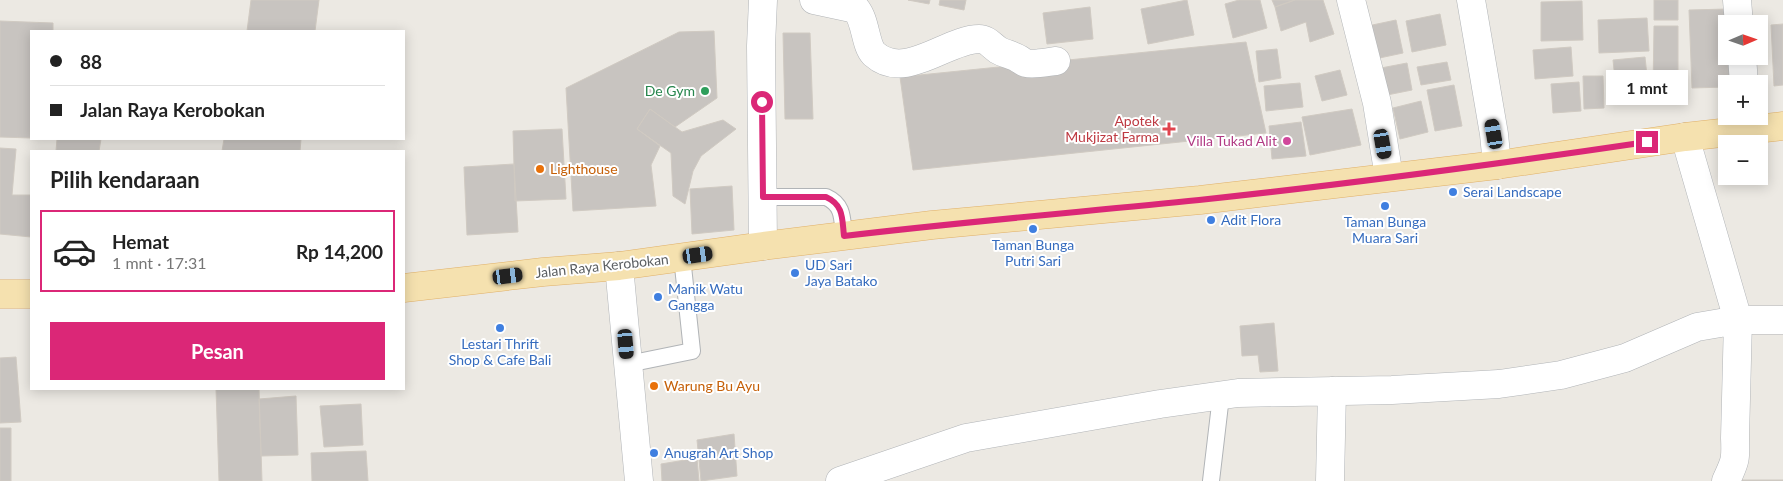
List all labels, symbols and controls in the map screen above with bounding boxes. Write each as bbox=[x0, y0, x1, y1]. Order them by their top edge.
north arrow bbox=[1718, 15, 1768, 65]
map controls bbox=[1718, 15, 1768, 185]
text: 88 bbox=[80, 50, 102, 73]
callout: 1 mnt bbox=[1606, 70, 1688, 104]
button: + bbox=[1718, 75, 1768, 125]
text: 1 mnt bbox=[1626, 78, 1668, 97]
place label: De Gym bbox=[645, 82, 695, 99]
marker: De Gym bbox=[699, 85, 711, 97]
route start bbox=[751, 91, 773, 113]
text: Jalan Raya Kerobokan bbox=[80, 98, 265, 121]
place label: Apotek Mukjizat Farma bbox=[1065, 112, 1160, 145]
car bbox=[1484, 118, 1503, 150]
marker: Apotek Mukjizat Farma bbox=[1163, 123, 1175, 135]
car bbox=[1373, 128, 1392, 160]
route end bbox=[1636, 131, 1658, 153]
place label: Villa Tukad Alit bbox=[1187, 132, 1277, 149]
marker: Villa Tukad Alit bbox=[1281, 135, 1293, 147]
button: − bbox=[1718, 135, 1768, 185]
place label: Lighthouse bbox=[550, 160, 618, 177]
marker: Lighthouse bbox=[534, 163, 546, 175]
text: Pilih kendaraan bbox=[50, 166, 200, 193]
place label: Serai Landscape bbox=[1463, 183, 1562, 200]
marker: Serai Landscape bbox=[1447, 186, 1459, 198]
marker: Taman Bunga Muara Sari bbox=[1379, 200, 1391, 212]
place label: Adit Flora bbox=[1221, 211, 1281, 228]
place label: Taman Bunga Muara Sari bbox=[1344, 213, 1426, 246]
marker: Adit Flora bbox=[1205, 214, 1217, 226]
marker: Taman Bunga Putri Sari bbox=[1027, 223, 1039, 235]
icon: car bbox=[52, 229, 97, 274]
text: Hemat bbox=[112, 230, 169, 253]
place label: Taman Bunga Putri Sari bbox=[992, 236, 1074, 269]
text: Rp 14,200 bbox=[296, 240, 383, 263]
car bbox=[682, 245, 713, 265]
street label: Jalan Raya Kerobokan bbox=[534, 250, 669, 281]
text: 1 mnt · 17:31 bbox=[112, 253, 207, 272]
place label: UD Sari Jaya Batako bbox=[805, 256, 878, 289]
car bbox=[492, 267, 523, 285]
marker: UD Sari Jaya Batako bbox=[789, 267, 801, 279]
place label: Manik Watu Gangga bbox=[668, 280, 743, 313]
marker: Manik Watu Gangga bbox=[652, 291, 664, 303]
button: Pesan bbox=[50, 322, 385, 380]
marker: Lestari Thrift Shop & Cafe Bali bbox=[494, 322, 506, 334]
car bbox=[617, 328, 634, 360]
place label: Lestari Thrift Shop & Cafe Bali bbox=[449, 335, 551, 368]
place label: Warung Bu Ayu bbox=[664, 377, 760, 394]
marker: Warung Bu Ayu bbox=[648, 380, 660, 392]
place label: Anugrah Art Shop bbox=[664, 444, 774, 461]
marker: Anugrah Art Shop bbox=[648, 447, 660, 459]

